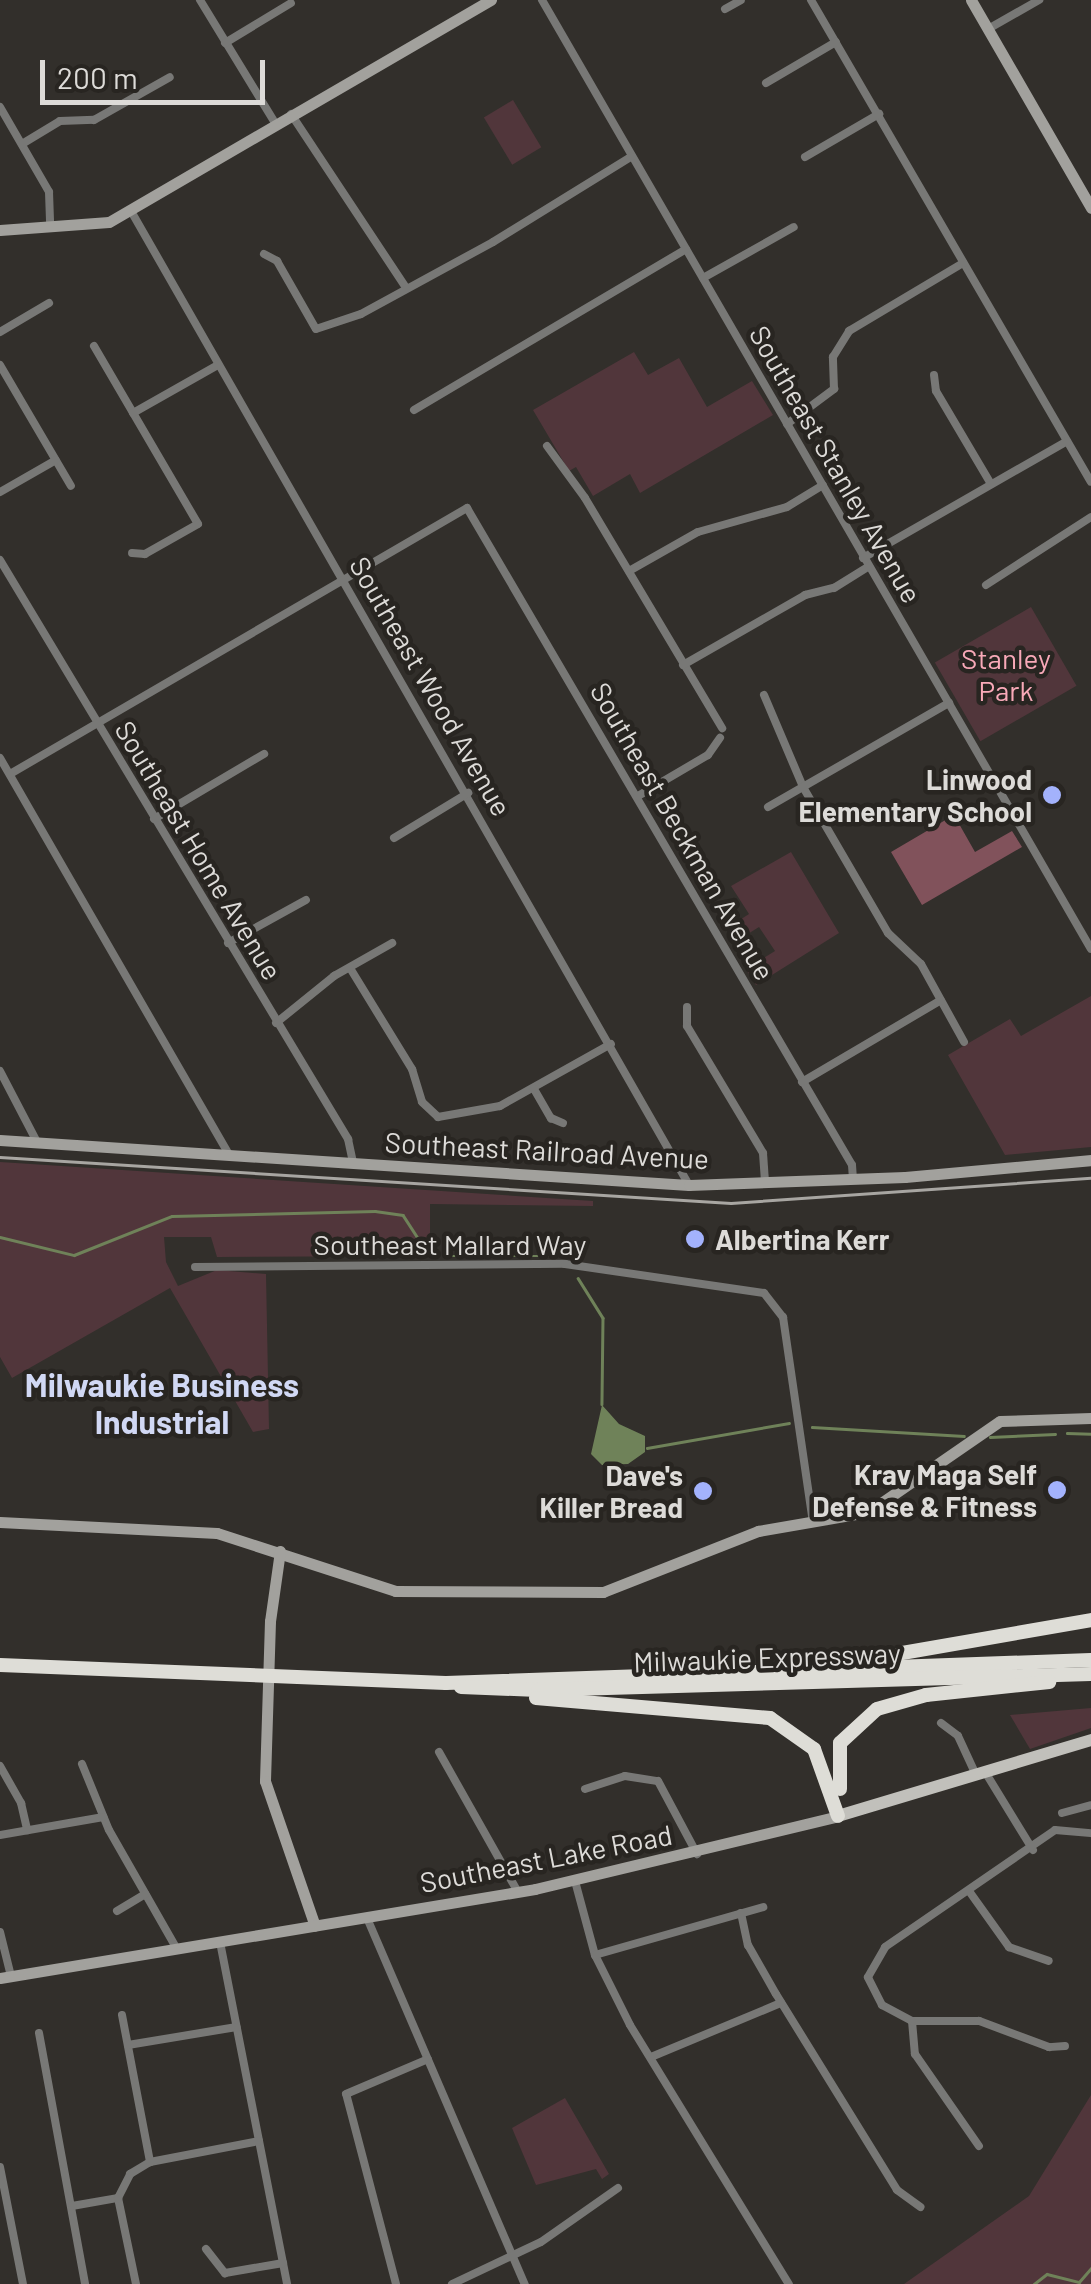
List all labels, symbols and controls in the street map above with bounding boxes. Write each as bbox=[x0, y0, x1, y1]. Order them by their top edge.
scale bar bbox=[45, 40, 270, 102]
text: 200 m bbox=[57, 59, 138, 95]
street label: Southeast Stanley Avenue bbox=[743, 319, 929, 609]
street label: Southeast Wood Avenue bbox=[343, 550, 519, 822]
park label: Stanley Park bbox=[961, 641, 1051, 707]
street label: Southeast Beckman Avenue bbox=[584, 676, 782, 986]
street label: Southeast Home Avenue bbox=[108, 714, 290, 986]
place label: Linwood Elementary School bbox=[799, 762, 1032, 828]
marker: Linwood Elementary School bbox=[1041, 784, 1063, 806]
street label: Southeast Railroad Avenue bbox=[384, 1125, 710, 1175]
place label: Albertina Kerr bbox=[715, 1222, 889, 1256]
street label: Southeast Mallard Way bbox=[314, 1227, 586, 1261]
marker: Albertina Kerr bbox=[684, 1228, 706, 1250]
district label: Milwaukie Business Industrial bbox=[25, 1366, 299, 1441]
place label: Krav Maga Self Defense & Fitness bbox=[812, 1457, 1037, 1523]
place label: Dave's Killer Bread bbox=[540, 1458, 683, 1524]
marker: Krav Maga Self Defense & Fitness bbox=[1046, 1479, 1068, 1501]
marker: Dave's Killer Bread bbox=[692, 1480, 714, 1502]
street label: Milwaukie Expressway bbox=[633, 1636, 901, 1678]
street label: Southeast Lake Road bbox=[417, 1817, 675, 1899]

